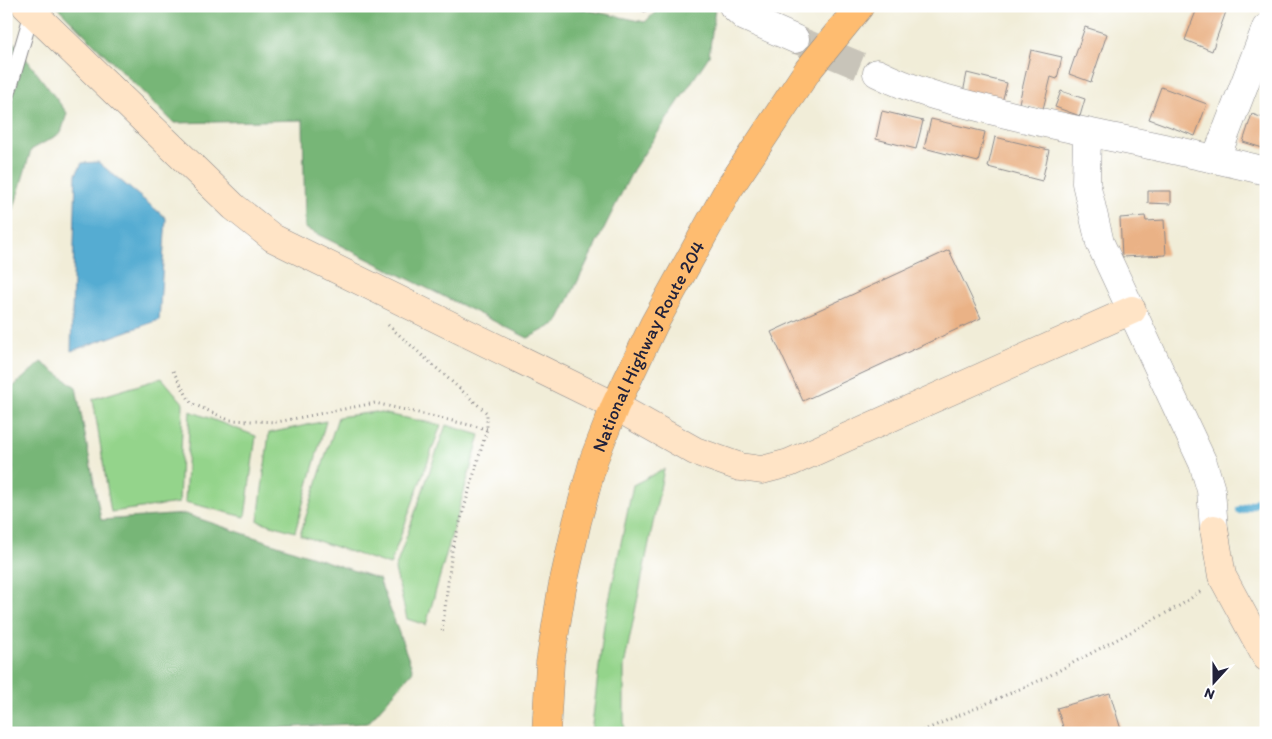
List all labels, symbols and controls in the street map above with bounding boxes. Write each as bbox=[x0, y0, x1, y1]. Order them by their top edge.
street label: National Highway Route 204 bbox=[586, 237, 709, 455]
north arrow bbox=[1190, 656, 1240, 706]
text: N bbox=[1202, 684, 1217, 703]

